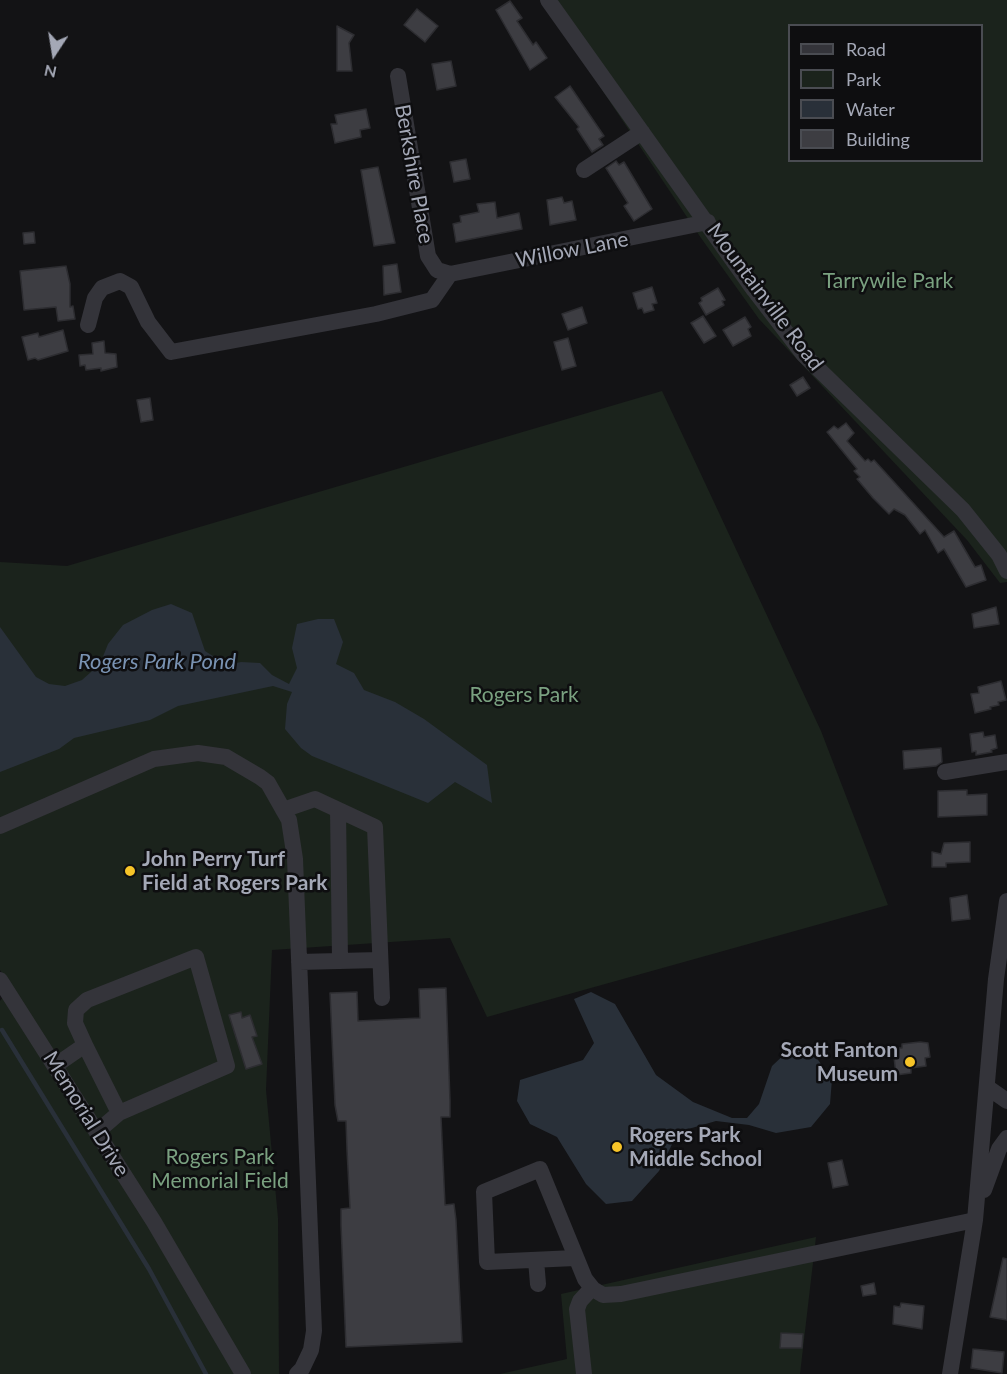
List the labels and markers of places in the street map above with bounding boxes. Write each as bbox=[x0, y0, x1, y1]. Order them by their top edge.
place label: John Perry Turf Field at Rogers Park bbox=[142, 846, 327, 896]
marker: John Perry Turf Field at Rogers Park bbox=[123, 864, 137, 878]
place label: Scott Fanton Museum bbox=[780, 1037, 898, 1087]
marker: Scott Fanton Museum bbox=[903, 1055, 917, 1069]
place label: Rogers Park Middle School bbox=[629, 1122, 762, 1172]
marker: Rogers Park Middle School bbox=[610, 1140, 624, 1154]

